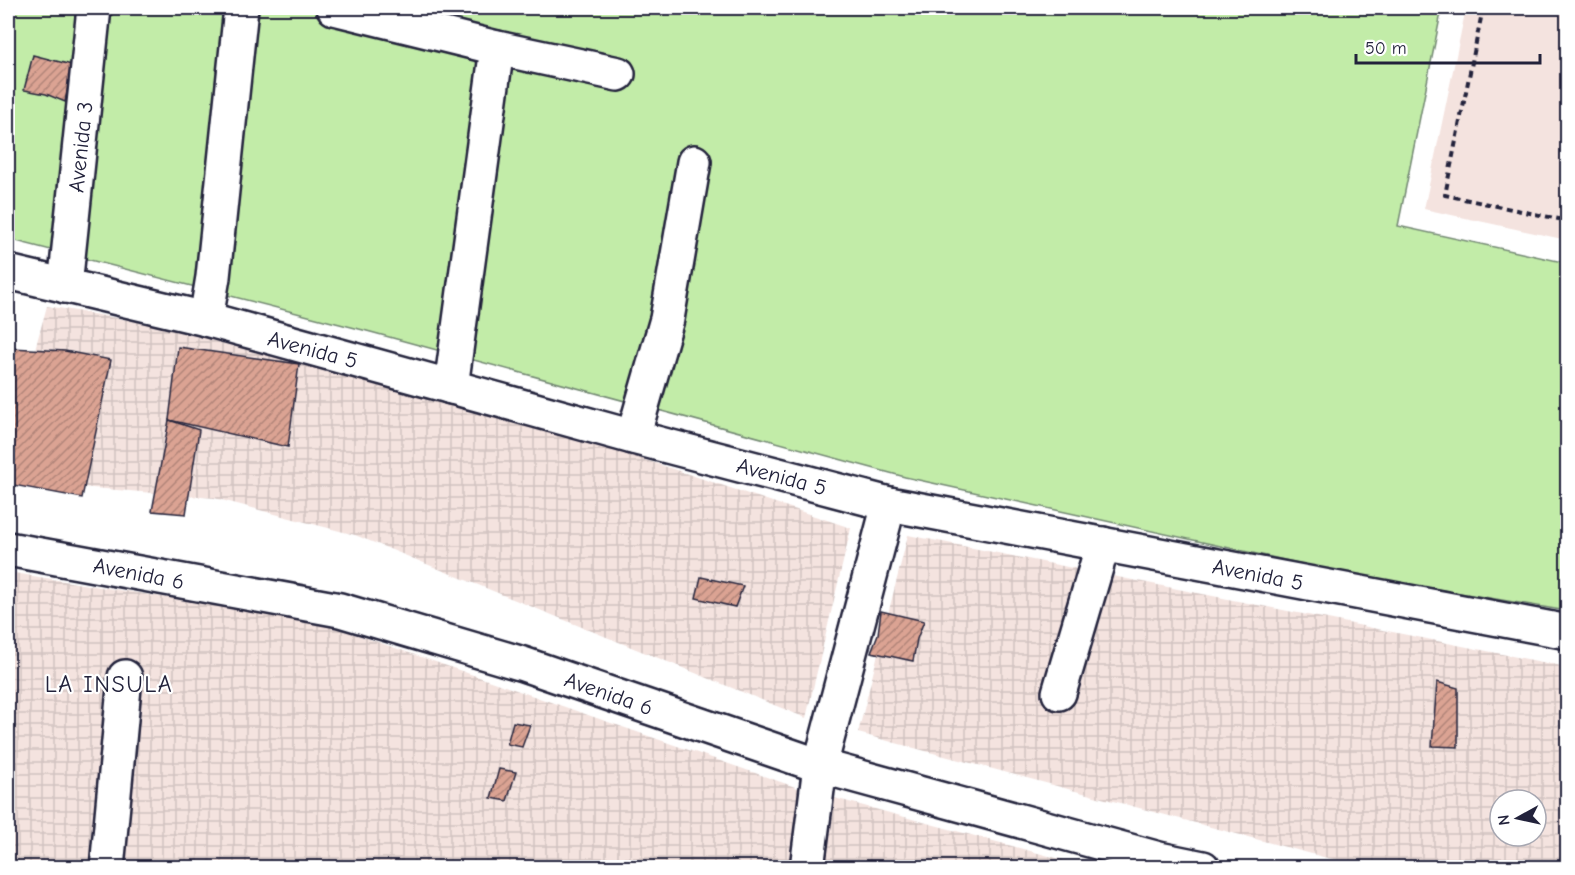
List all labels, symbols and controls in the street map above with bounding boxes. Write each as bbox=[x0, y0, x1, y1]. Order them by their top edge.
scale bar bbox=[1356, 27, 1540, 65]
text: 50 m bbox=[1365, 38, 1407, 59]
street label: Avenida 3 bbox=[63, 100, 99, 194]
street label: Avenida 5 bbox=[265, 326, 361, 374]
street label: Avenida 5 bbox=[734, 453, 830, 501]
street label: Avenida 6 bbox=[91, 552, 186, 596]
street label: Avenida 5 bbox=[1210, 553, 1305, 597]
street label: Avenida 6 bbox=[561, 667, 656, 721]
district label: LA INSULA bbox=[45, 670, 173, 698]
north arrow bbox=[1488, 788, 1548, 848]
text: N bbox=[1494, 814, 1514, 826]

